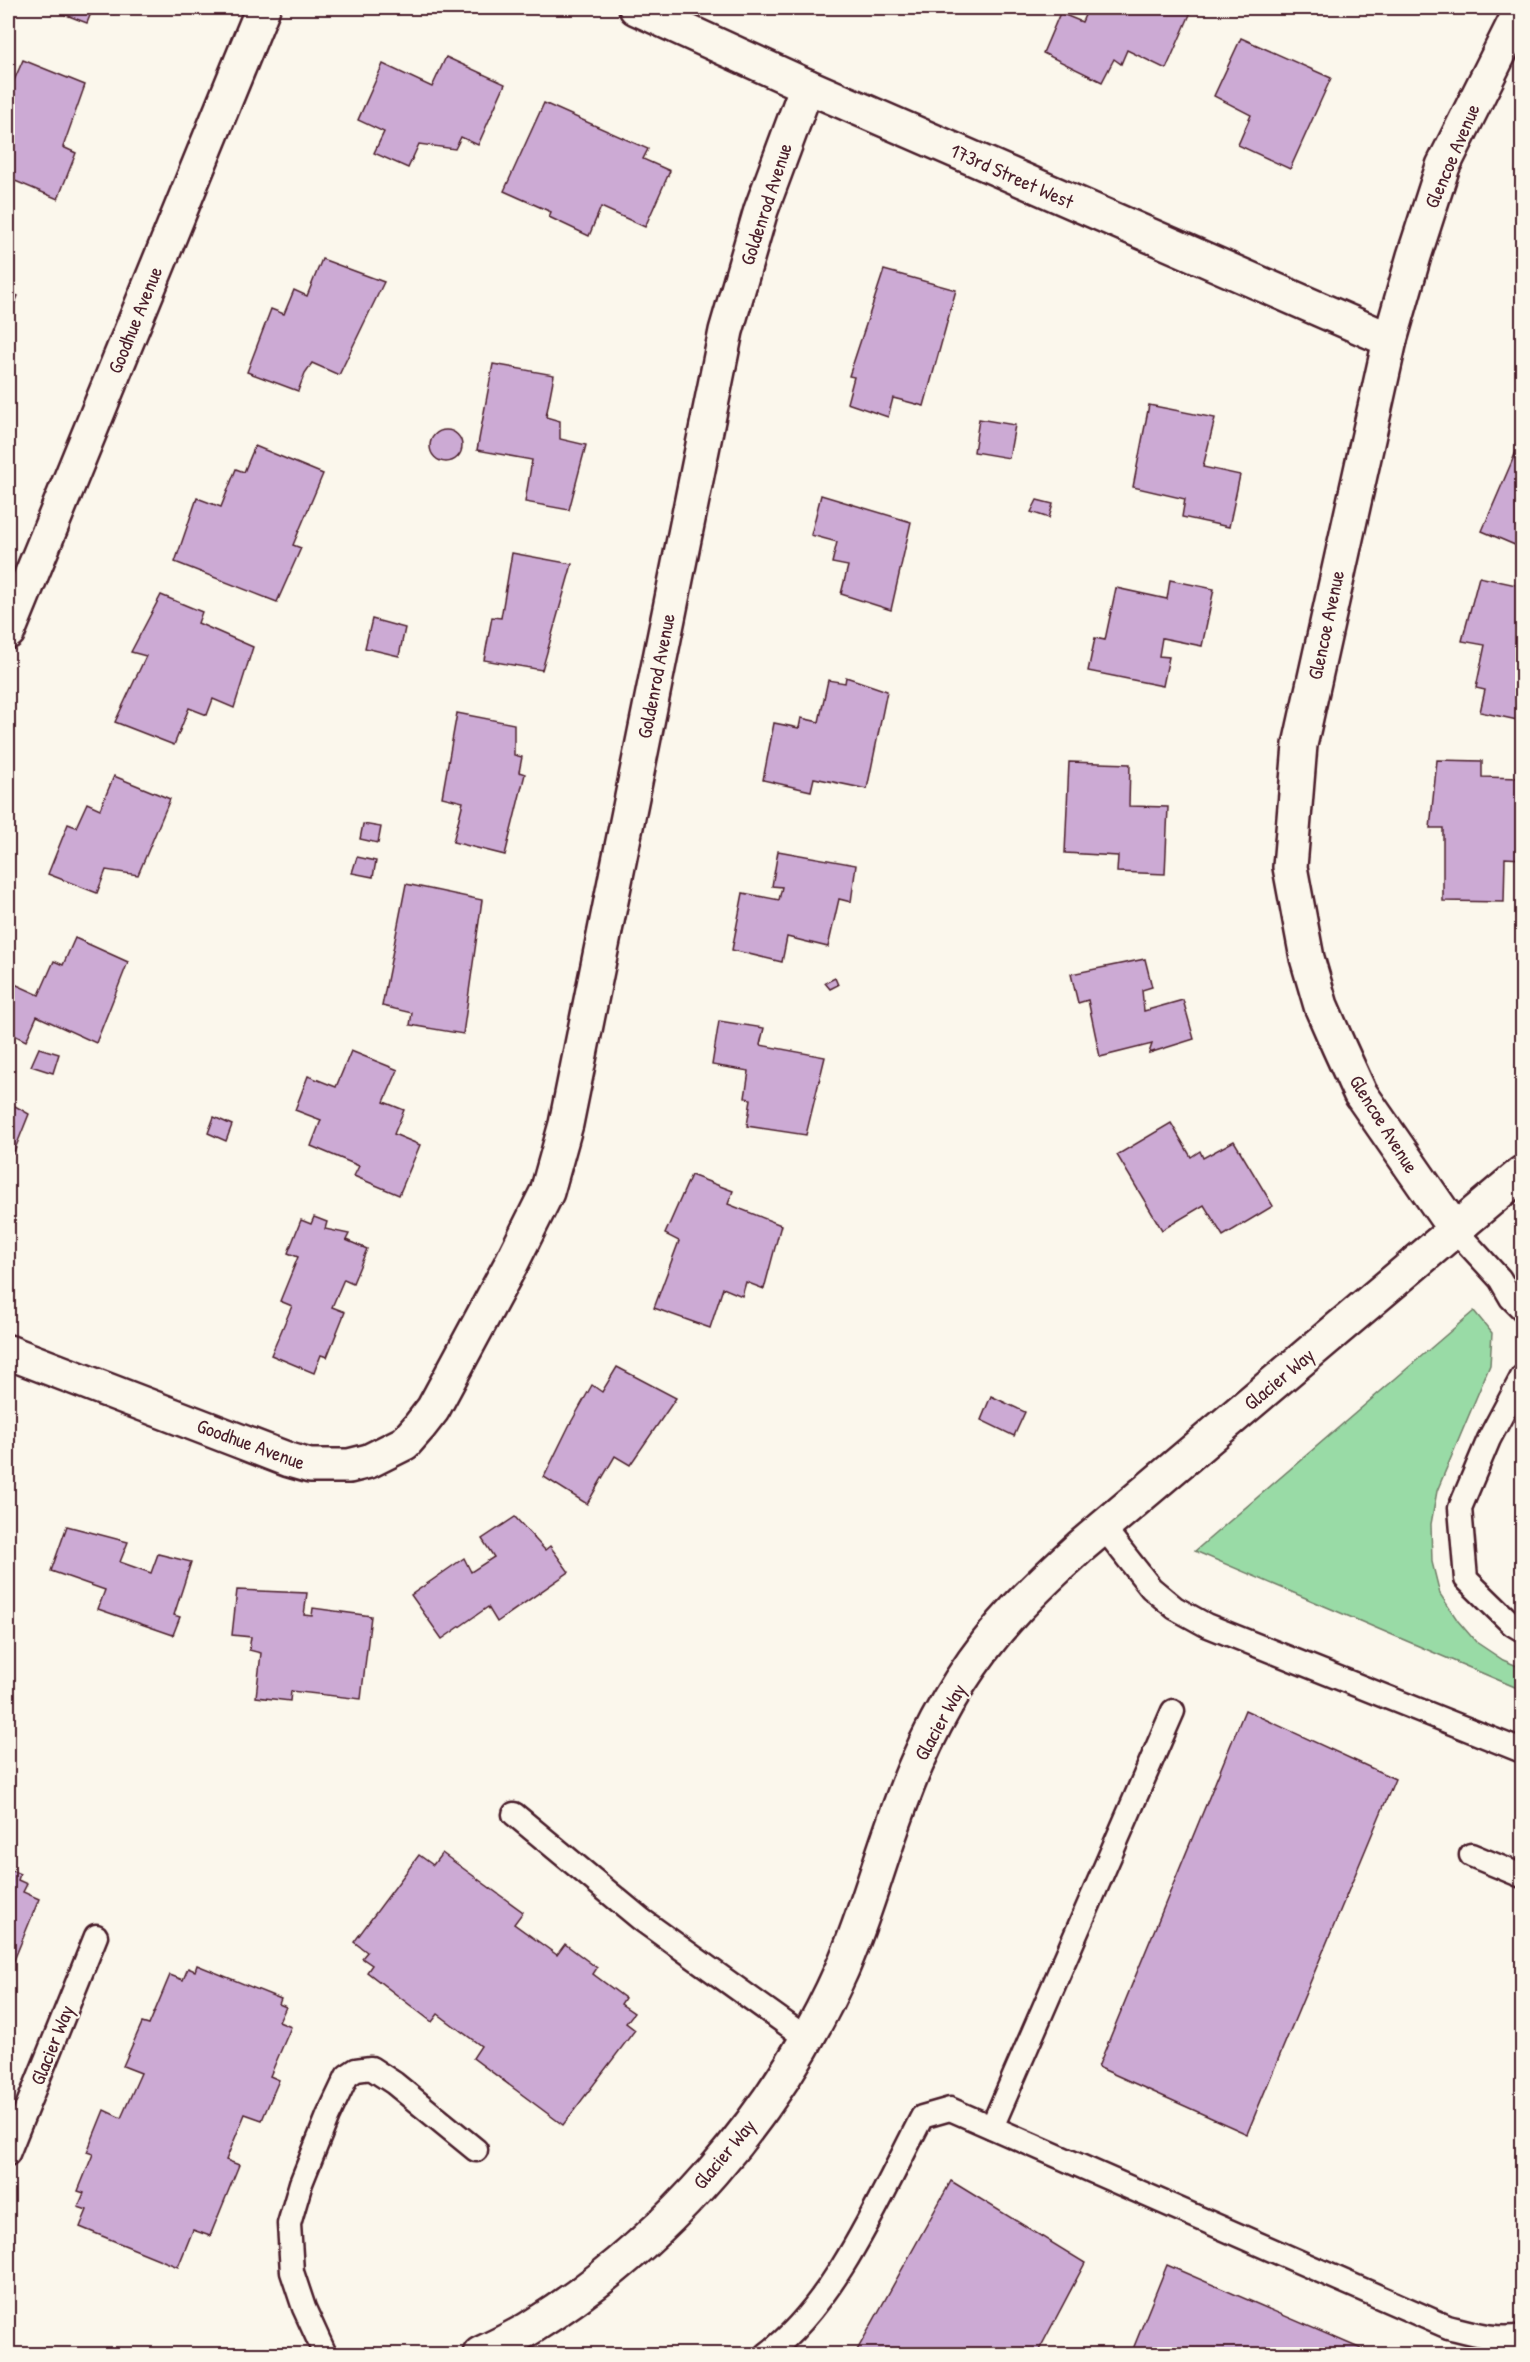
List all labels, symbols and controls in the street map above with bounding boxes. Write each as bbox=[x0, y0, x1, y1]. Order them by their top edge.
street label: Glencoe Avenue bbox=[1417, 99, 1486, 212]
street label: 173rd Street West bbox=[946, 136, 1079, 215]
street label: Goldenrod Avenue bbox=[733, 139, 798, 268]
street label: Goodhue Avenue bbox=[101, 262, 168, 377]
street label: Glencoe Avenue bbox=[1301, 568, 1350, 682]
street label: Goldenrod Avenue bbox=[630, 611, 681, 741]
street label: Glencoe Avenue bbox=[1344, 1070, 1425, 1178]
street label: Glacier Way bbox=[1238, 1341, 1319, 1416]
street label: Goodhue Avenue bbox=[193, 1411, 309, 1476]
street label: Glacier Way bbox=[907, 1679, 972, 1765]
street label: Glacier Way bbox=[23, 2001, 80, 2089]
street label: Glacier Way bbox=[686, 2113, 761, 2194]

